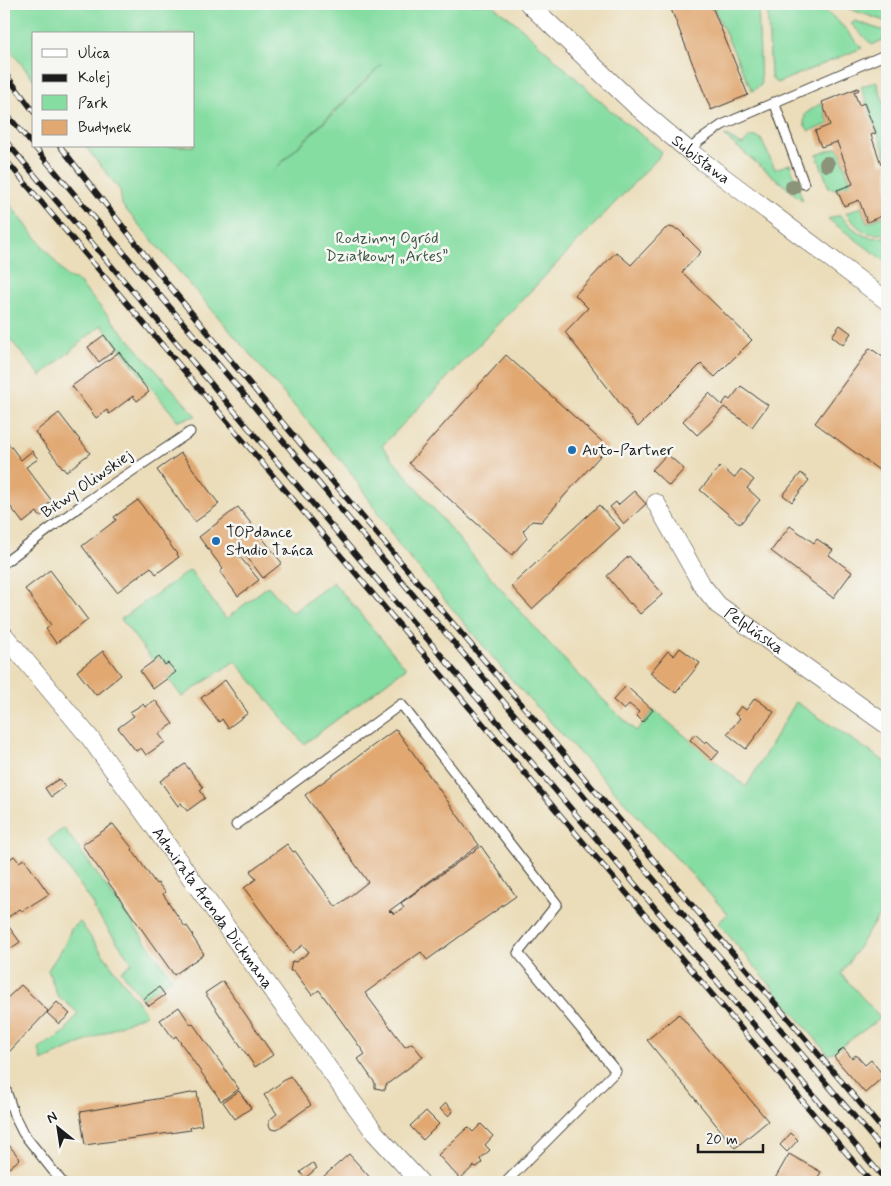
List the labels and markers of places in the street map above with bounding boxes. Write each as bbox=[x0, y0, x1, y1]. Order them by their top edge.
place label: Auto-Partner bbox=[582, 440, 674, 461]
marker: Auto-Partner bbox=[566, 444, 578, 456]
place label: TOPdance Studio Tańca bbox=[226, 522, 314, 561]
marker: TOPdance Studio Tańca bbox=[210, 535, 222, 547]

